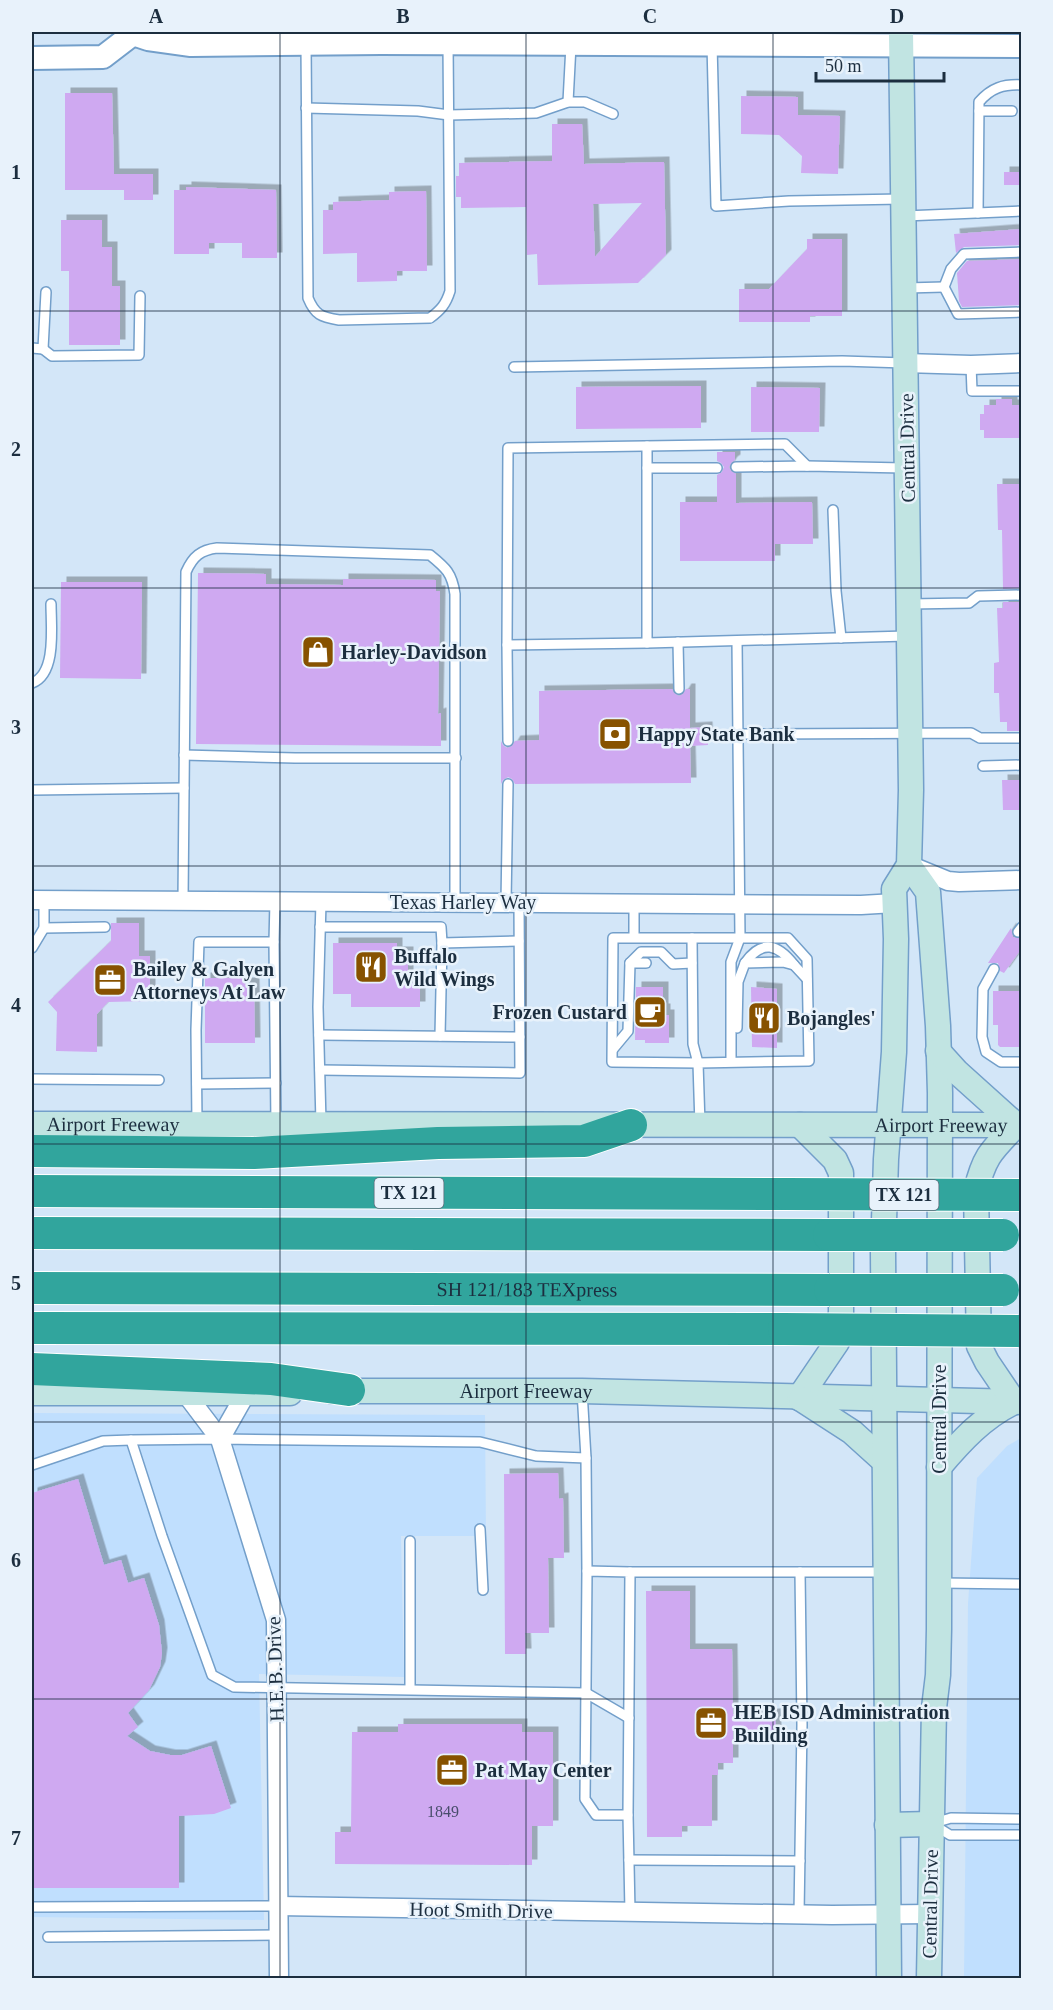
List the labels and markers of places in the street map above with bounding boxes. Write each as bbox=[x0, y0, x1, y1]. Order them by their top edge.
shop icon: Harley-Davidson bbox=[300, 634, 336, 670]
place label: Harley-Davidson bbox=[341, 641, 487, 664]
bank icon: Happy State Bank bbox=[597, 716, 633, 752]
place label: Happy State Bank bbox=[638, 723, 796, 746]
place label: Buffalo Wild Wings bbox=[394, 945, 495, 991]
restaurant icon: Buffalo Wild Wings bbox=[353, 949, 389, 985]
place label: Bailey & Galyen Attorneys At Law bbox=[133, 958, 286, 1004]
office icon: Bailey & Galyen Attorneys At Law bbox=[92, 962, 128, 998]
cafe icon: Frozen Custard bbox=[632, 994, 668, 1030]
restaurant icon: Bojangles' bbox=[746, 1000, 782, 1036]
place label: Frozen Custard bbox=[492, 1001, 627, 1023]
place label: Bojangles' bbox=[787, 1007, 876, 1030]
place label: HEB ISD Administration Building bbox=[734, 1701, 950, 1747]
office icon: HEB ISD Administration Building bbox=[693, 1705, 729, 1741]
office icon: Pat May Center bbox=[434, 1752, 470, 1788]
place label: Pat May Center bbox=[475, 1759, 612, 1782]

